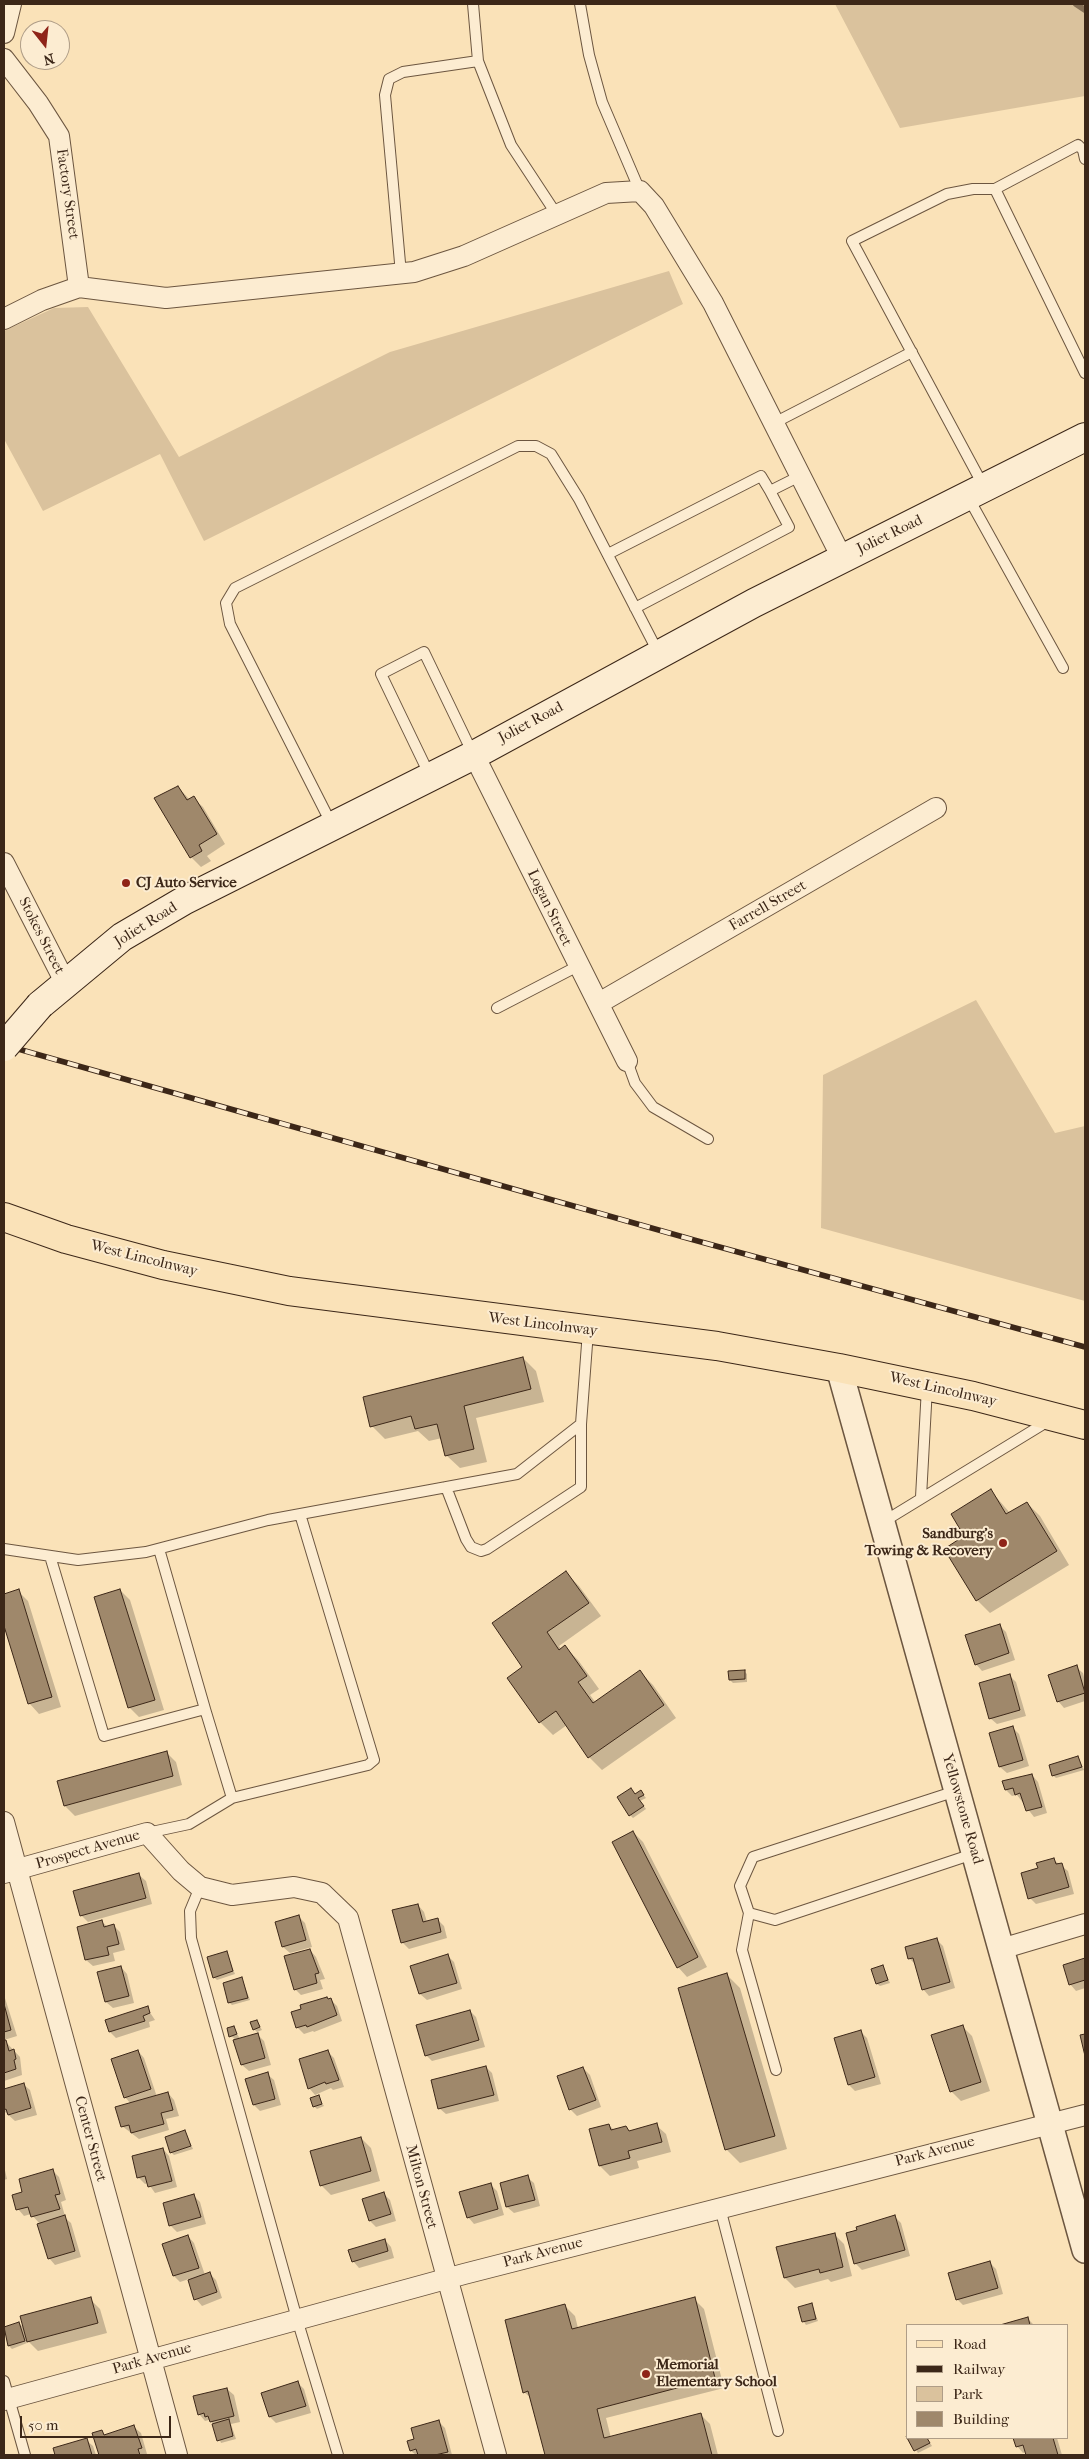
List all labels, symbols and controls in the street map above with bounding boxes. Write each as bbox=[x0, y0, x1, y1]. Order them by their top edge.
north arrow bbox=[20, 20, 70, 70]
text: N bbox=[42, 49, 56, 69]
street label: Factory Street bbox=[52, 147, 82, 241]
street label: Joliet Road bbox=[854, 511, 926, 559]
street label: Joliet Road bbox=[496, 698, 566, 748]
street label: Logan Street bbox=[523, 867, 575, 949]
place label: CJ Auto Service bbox=[136, 874, 237, 892]
marker: CJ Auto Service bbox=[120, 877, 132, 889]
street label: Farrell Street bbox=[726, 877, 810, 935]
street label: Stokes Street bbox=[14, 895, 68, 977]
street label: Joliet Road bbox=[111, 899, 181, 951]
street label: West Lincolnway bbox=[89, 1237, 199, 1281]
street label: West Lincolnway bbox=[487, 1309, 599, 1341]
street label: West Lincolnway bbox=[888, 1369, 998, 1411]
place label: Sandburg's Towing & Recovery bbox=[865, 1525, 993, 1560]
marker: Sandburg's Towing & Recovery bbox=[997, 1537, 1009, 1549]
street label: Yellowstone Road bbox=[938, 1752, 986, 1866]
street label: Prospect Avenue bbox=[34, 1827, 142, 1873]
street label: Center Street bbox=[70, 2094, 110, 2184]
street label: Park Avenue bbox=[893, 2133, 977, 2171]
street label: Milton Street bbox=[401, 2143, 441, 2231]
street label: Park Avenue bbox=[501, 2234, 585, 2272]
legend bbox=[906, 2324, 1069, 2439]
text: Road bbox=[953, 2335, 986, 2353]
street label: Park Avenue bbox=[110, 2339, 194, 2379]
place label: Memorial Elementary School bbox=[656, 2356, 777, 2391]
text: Railway bbox=[953, 2360, 1005, 2378]
marker: Memorial Elementary School bbox=[640, 2368, 652, 2380]
text: Park bbox=[953, 2385, 983, 2403]
scale bar bbox=[22, 2406, 174, 2438]
text: Building bbox=[953, 2410, 1009, 2428]
text: 50 m bbox=[28, 2416, 58, 2434]

